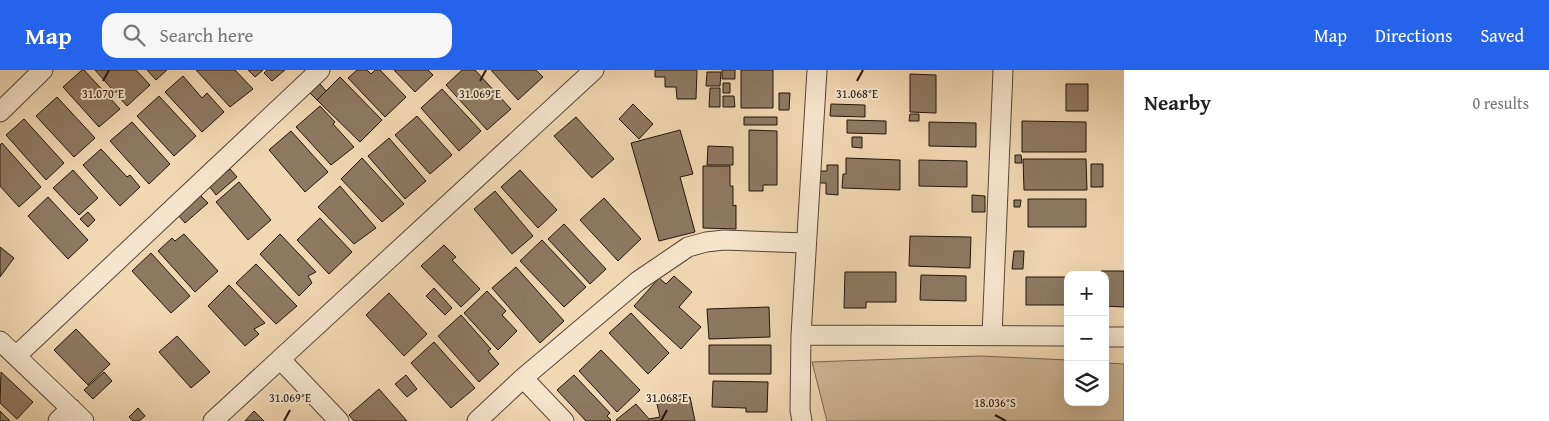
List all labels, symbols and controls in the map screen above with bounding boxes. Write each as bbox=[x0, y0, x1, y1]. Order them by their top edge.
search box bbox=[102, 13, 452, 58]
text: Map bbox=[25, 18, 72, 53]
icon: search bbox=[120, 21, 148, 49]
text: Search here bbox=[160, 21, 253, 49]
text: Map bbox=[1314, 22, 1347, 49]
text: Directions bbox=[1375, 22, 1452, 49]
text: Saved bbox=[1480, 22, 1524, 49]
text: 31.070°E bbox=[82, 85, 124, 102]
text: 31.069°E bbox=[459, 85, 501, 102]
text: 31.068°E bbox=[836, 85, 878, 102]
text: Nearby bbox=[1144, 87, 1211, 118]
text: 0 results bbox=[1472, 91, 1529, 115]
map controls bbox=[1064, 271, 1109, 406]
button: + bbox=[1064, 271, 1109, 316]
button: − bbox=[1064, 316, 1109, 361]
button: layers bbox=[1064, 361, 1109, 406]
text: 31.069°E bbox=[269, 389, 311, 406]
text: 31.068°E bbox=[646, 389, 688, 406]
text: 18.036°S bbox=[974, 394, 1016, 411]

